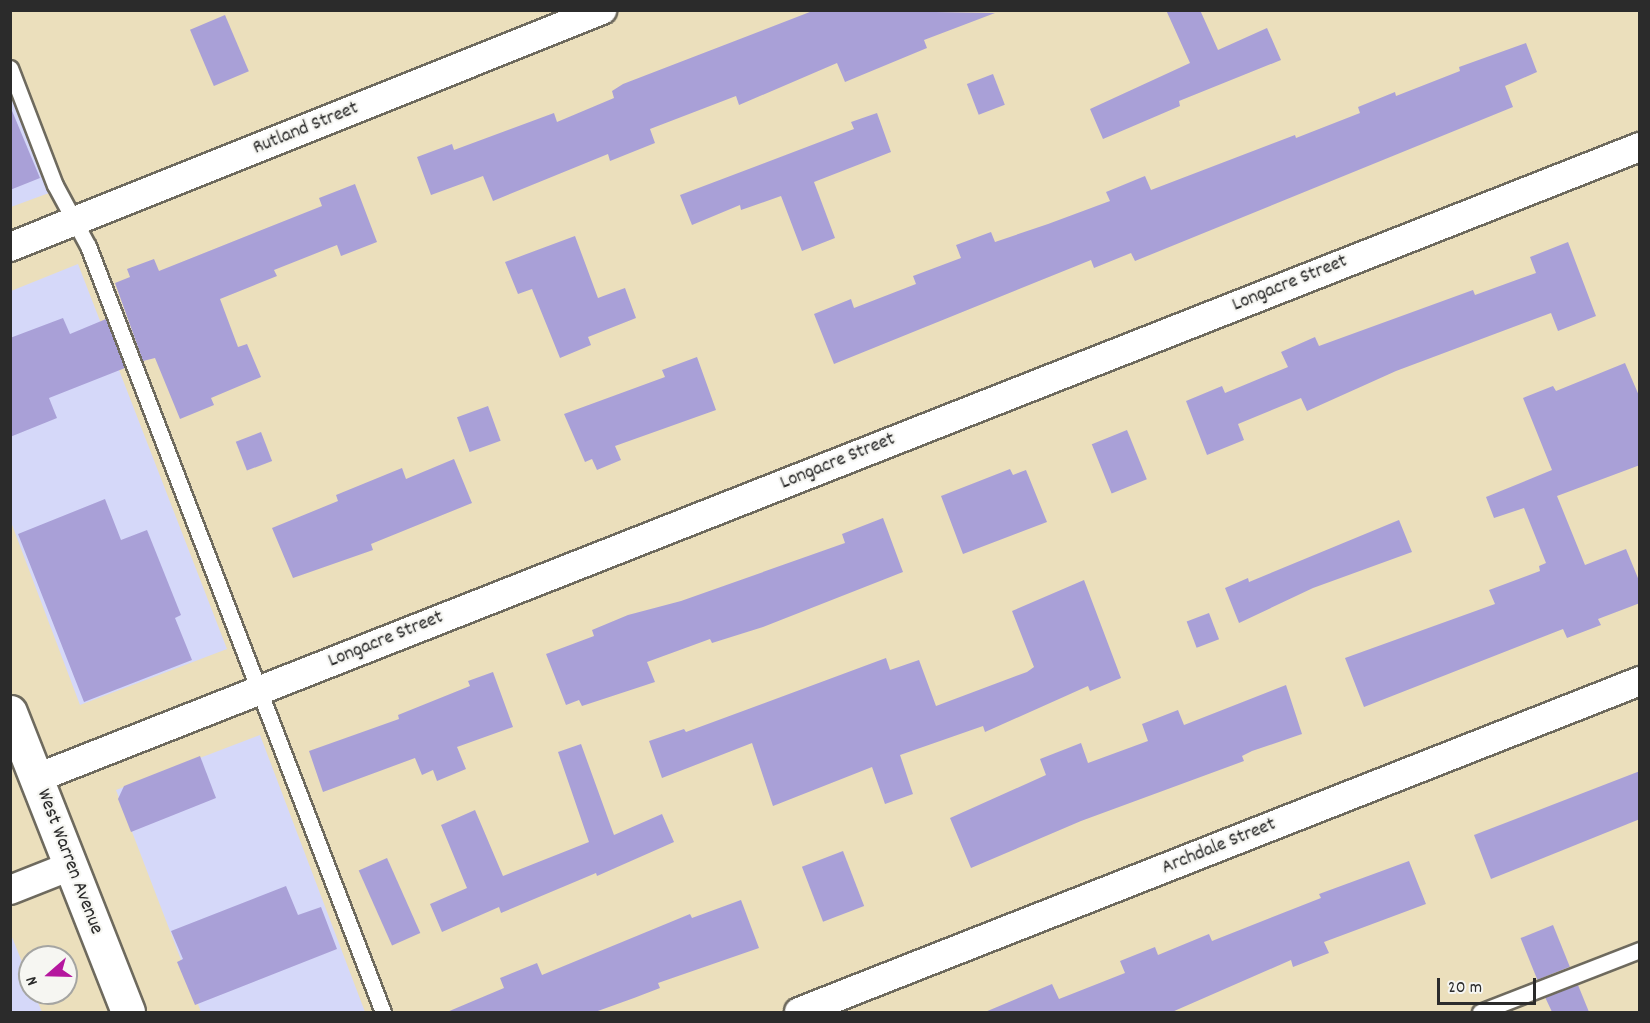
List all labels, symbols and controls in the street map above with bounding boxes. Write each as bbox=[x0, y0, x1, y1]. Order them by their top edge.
street label: Rutland Street bbox=[250, 97, 362, 161]
street label: Longacre Street bbox=[1229, 250, 1351, 318]
street label: Longacre Street bbox=[777, 428, 899, 496]
street label: Longacre Street bbox=[325, 606, 447, 674]
street label: West Warren Avenue bbox=[30, 786, 108, 938]
street label: Archdale Street bbox=[1158, 813, 1280, 881]
north arrow bbox=[18, 945, 78, 1005]
scale bar bbox=[1440, 966, 1539, 1004]
text: N bbox=[20, 973, 45, 988]
text: 20 m bbox=[1448, 976, 1482, 1001]

